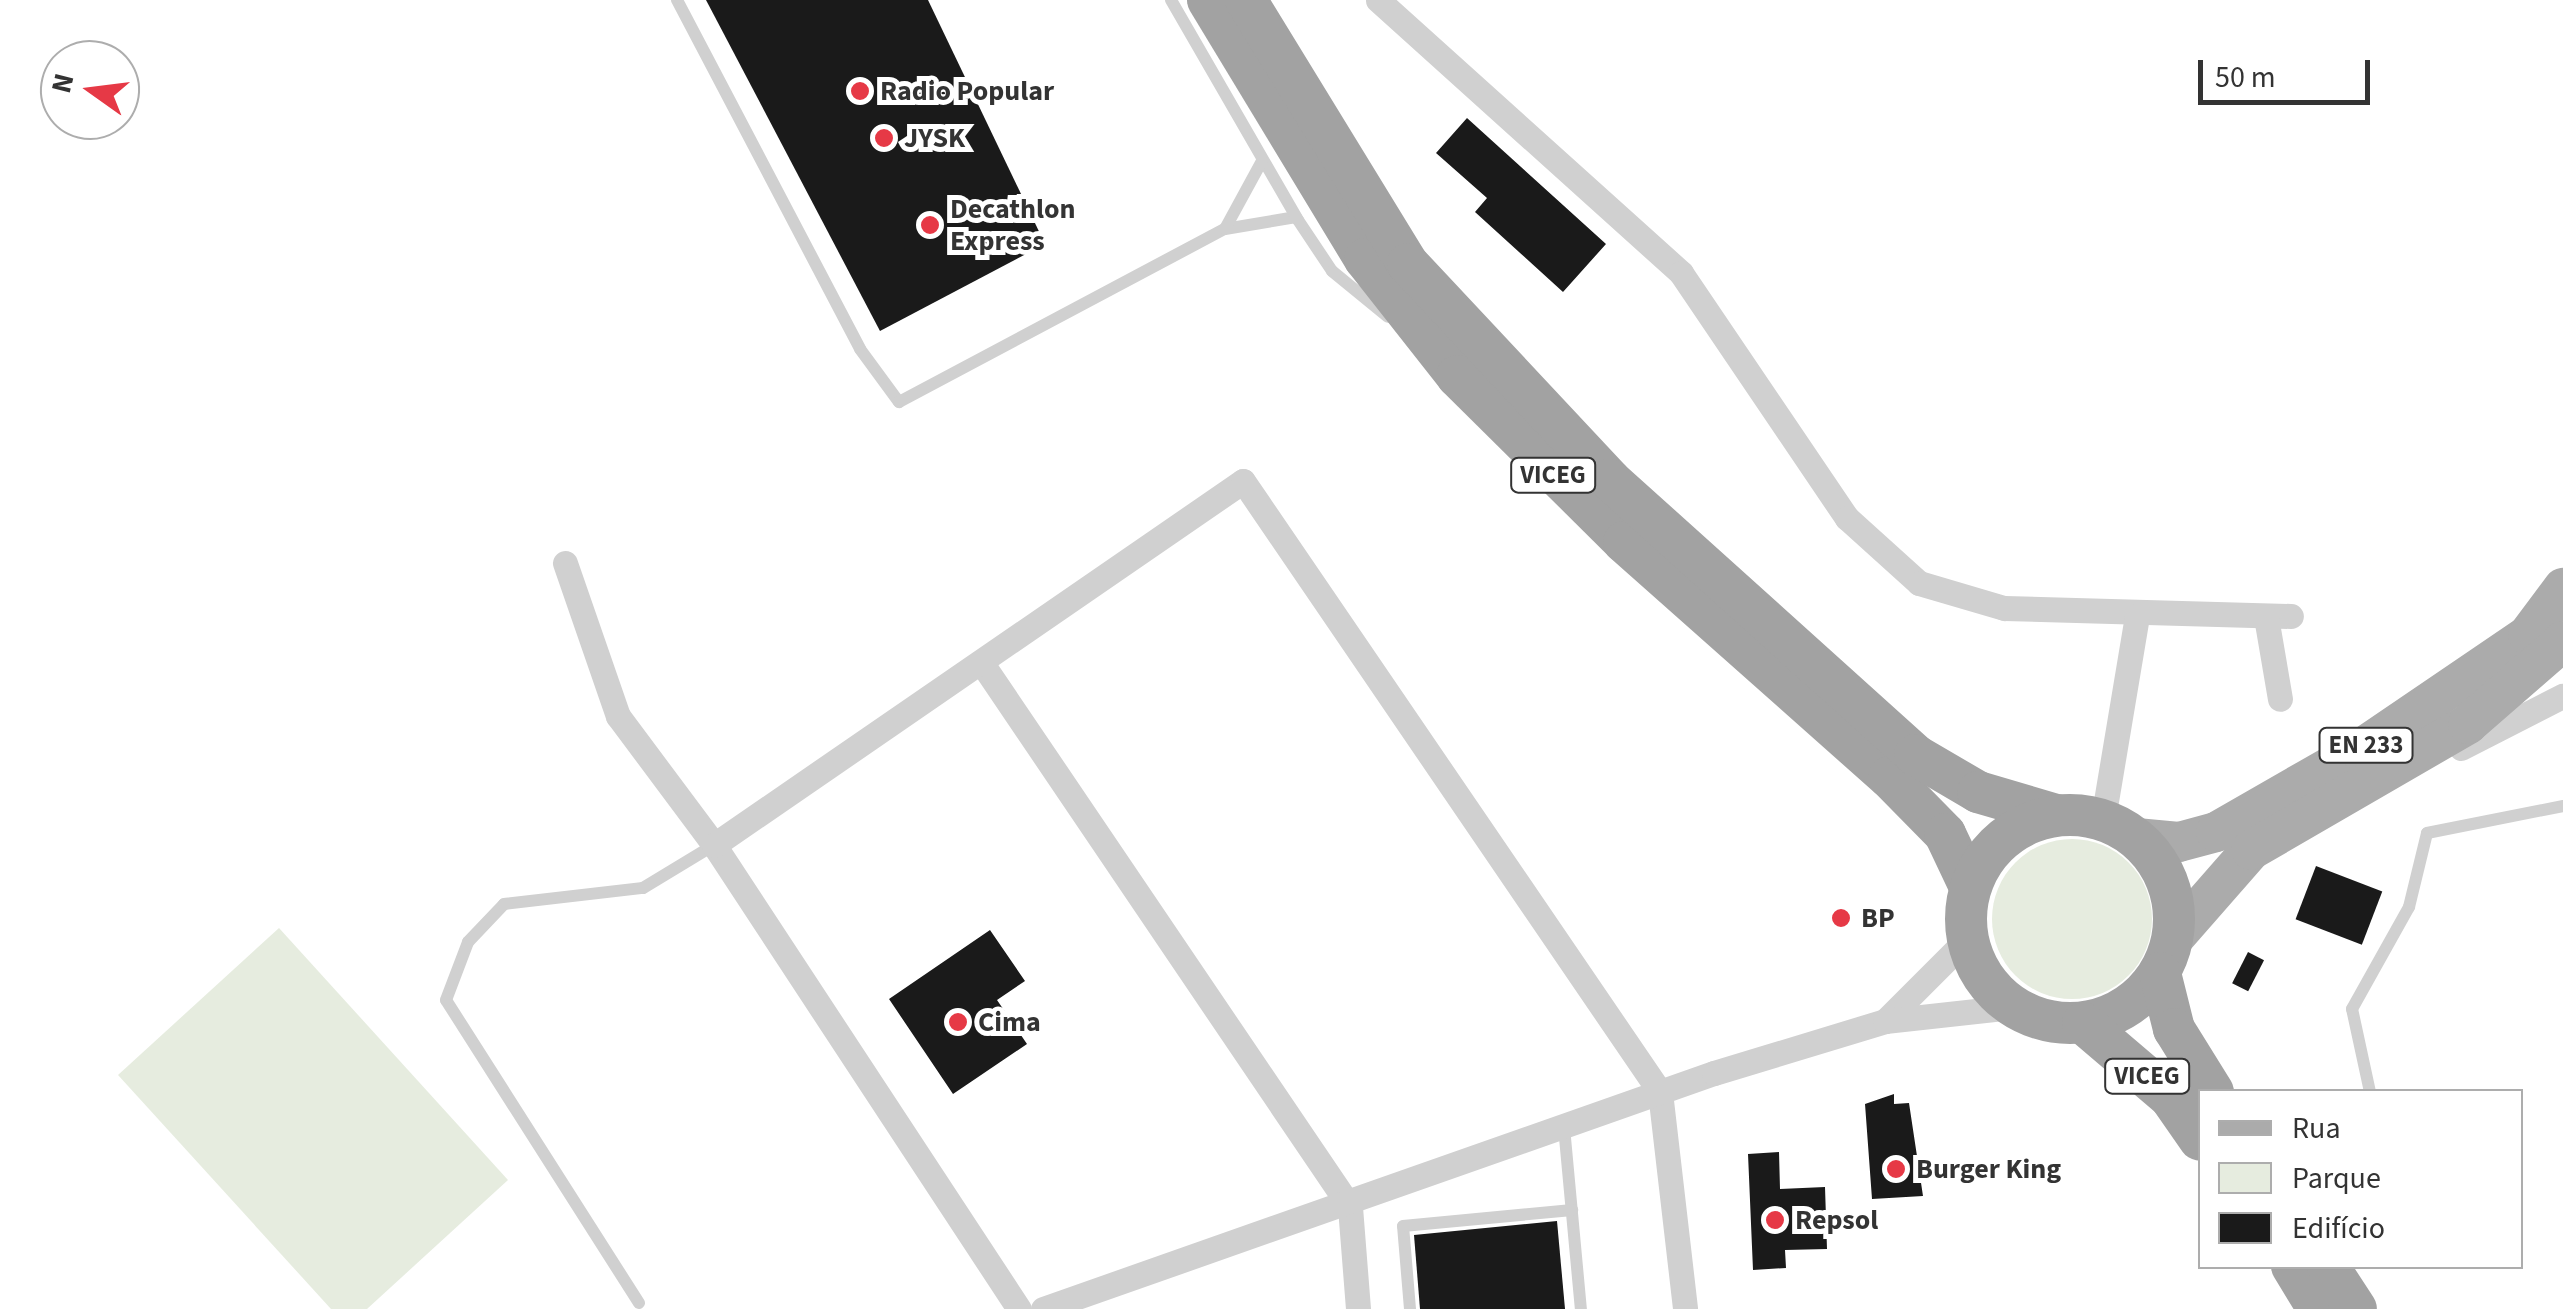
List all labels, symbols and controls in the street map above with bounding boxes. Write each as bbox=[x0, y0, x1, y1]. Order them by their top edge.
north arrow bbox=[40, 40, 140, 140]
scale bar bbox=[2203, 40, 2376, 102]
text: 50 m bbox=[2215, 56, 2276, 99]
text: N bbox=[41, 69, 84, 97]
place label: Radio Popular bbox=[880, 74, 1054, 108]
marker: Radio Popular bbox=[849, 80, 871, 102]
place label: JYSK bbox=[904, 121, 965, 155]
marker: JYSK bbox=[873, 127, 895, 149]
place label: Decathlon Express bbox=[950, 192, 1076, 258]
marker: Decathlon Express bbox=[919, 214, 941, 236]
road number: VICEG bbox=[1508, 455, 1598, 495]
road number: EN 233 bbox=[2318, 725, 2414, 765]
place label: BP bbox=[1861, 901, 1895, 935]
marker: BP bbox=[1830, 907, 1852, 929]
place label: Cima bbox=[978, 1005, 1041, 1039]
marker: Cima bbox=[947, 1011, 969, 1033]
road number: VICEG bbox=[2102, 1056, 2192, 1096]
legend bbox=[2198, 1089, 2523, 1269]
text: Rua bbox=[2292, 1107, 2341, 1150]
place label: Burger King bbox=[1916, 1152, 2061, 1186]
text: Parque bbox=[2292, 1157, 2381, 1200]
marker: Burger King bbox=[1885, 1158, 1907, 1180]
place label: Repsol bbox=[1795, 1203, 1878, 1237]
text: Edifício bbox=[2292, 1207, 2385, 1250]
marker: Repsol bbox=[1764, 1209, 1786, 1231]

